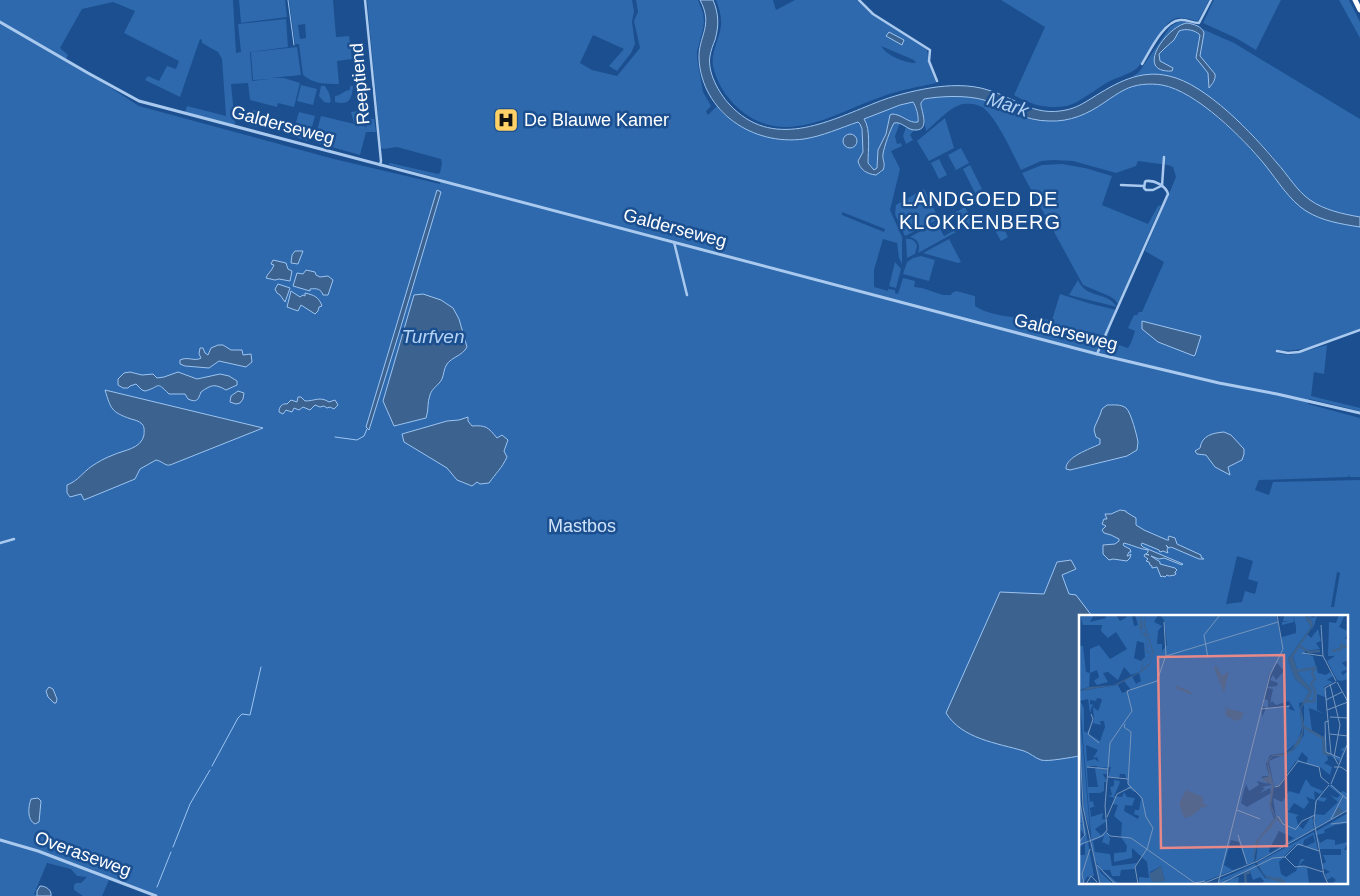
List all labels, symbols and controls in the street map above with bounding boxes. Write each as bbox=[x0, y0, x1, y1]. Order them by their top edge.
street label: Reeptiend bbox=[346, 42, 374, 126]
water label: Mark bbox=[985, 88, 1033, 121]
street label: Galderseweg bbox=[229, 102, 337, 148]
hospital icon: De Blauwe Kamer bbox=[493, 107, 519, 133]
place label: De Blauwe Kamer bbox=[524, 110, 669, 130]
district label: LANDGOED DE KLOKKENBERG bbox=[899, 188, 1061, 233]
street label: Galderseweg bbox=[621, 205, 729, 251]
street label: Galderseweg bbox=[1012, 309, 1120, 355]
water label: Turfven bbox=[401, 326, 465, 347]
park label: Mastbos bbox=[548, 516, 616, 536]
inset map bbox=[1079, 615, 1348, 884]
street label: Overaseweg bbox=[32, 827, 134, 881]

